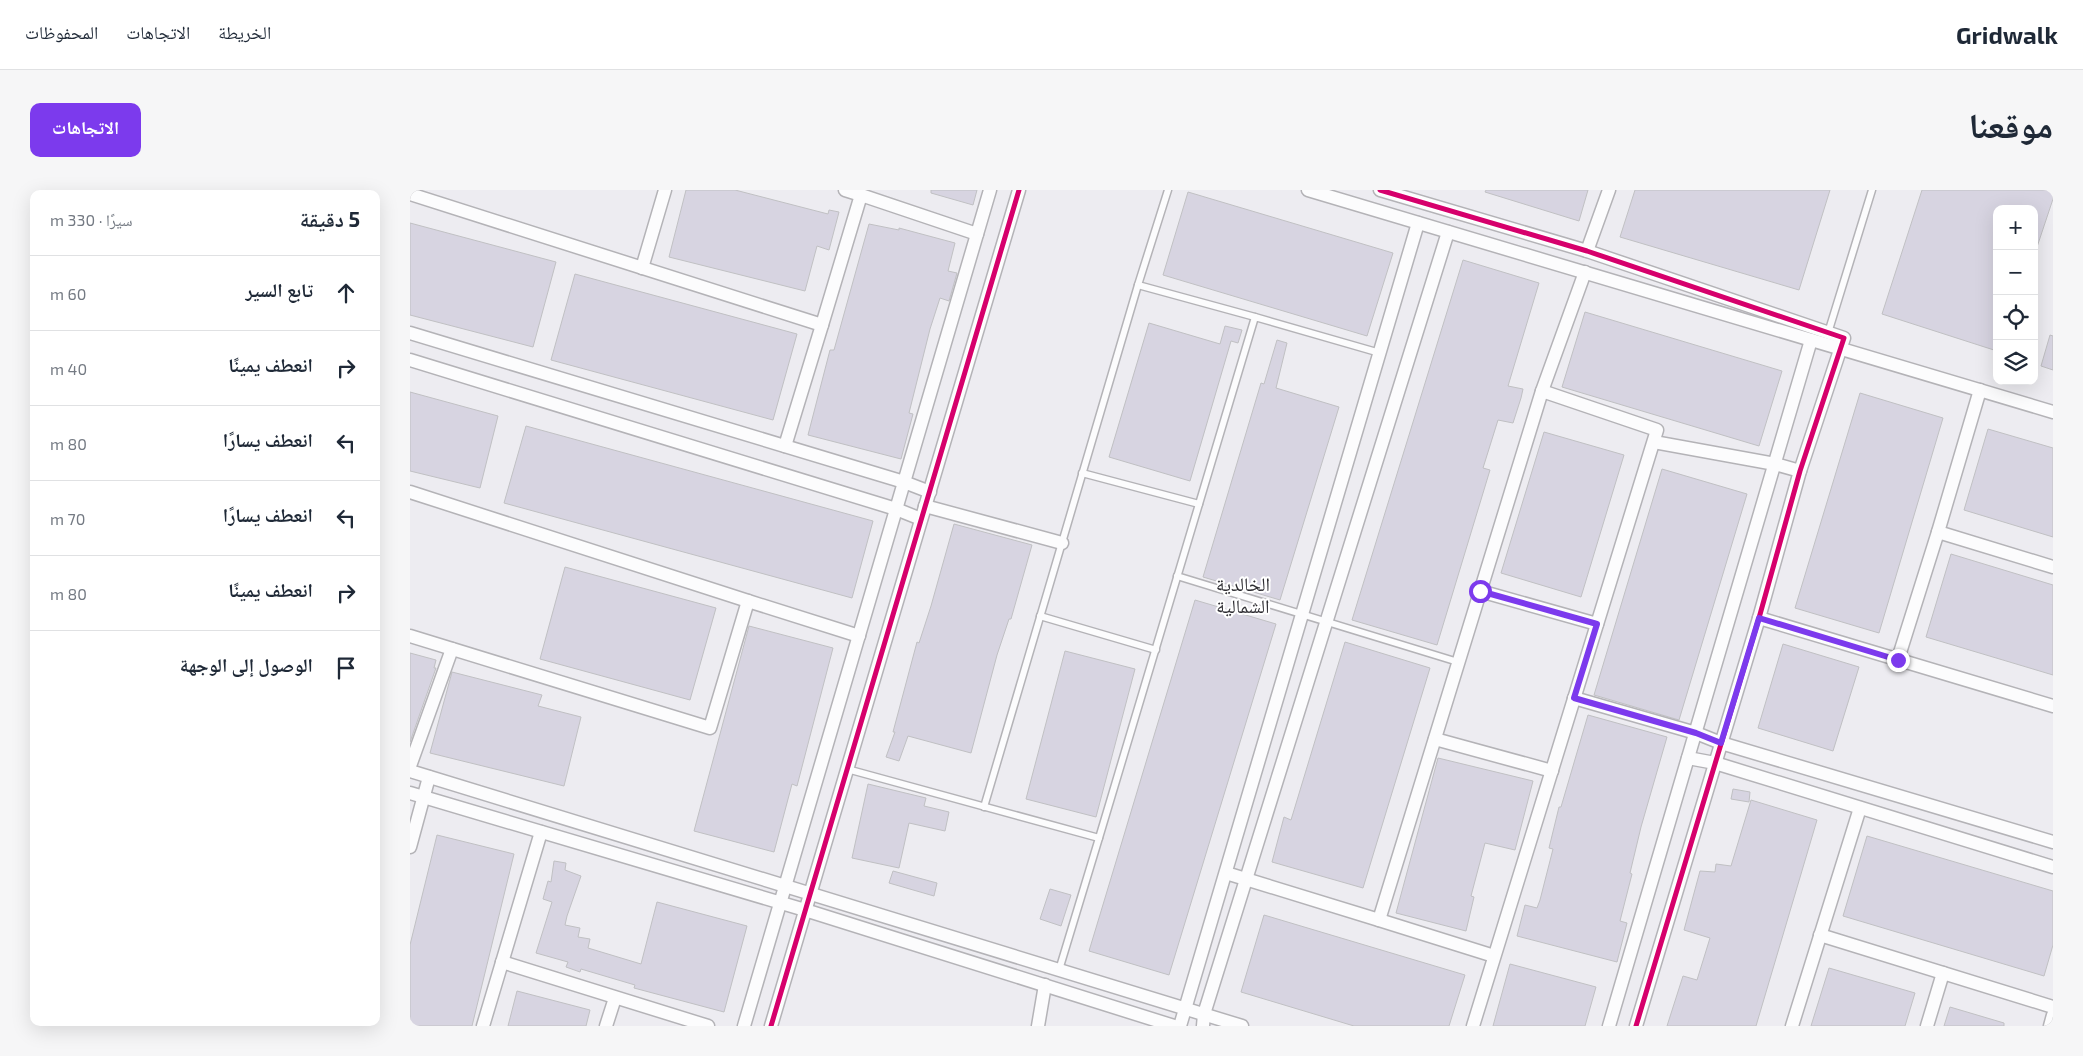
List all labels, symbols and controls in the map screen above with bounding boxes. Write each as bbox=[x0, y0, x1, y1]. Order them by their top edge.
text: Gridwalk bbox=[1956, 20, 2058, 49]
text: المحفوظات bbox=[25, 21, 98, 43]
text: الاتجاهات bbox=[126, 21, 190, 43]
text: الخريطة bbox=[218, 21, 271, 43]
button: الاتجاهات bbox=[30, 103, 141, 157]
text: موقعنا bbox=[1968, 103, 2053, 145]
map controls bbox=[1993, 205, 2038, 385]
button: + bbox=[1993, 205, 2038, 250]
text: 5 دقيقة bbox=[300, 206, 360, 231]
text: سيرًا · 330 m bbox=[50, 210, 133, 229]
button: − bbox=[1993, 250, 2038, 295]
text: تابع السير bbox=[246, 278, 313, 301]
icon: ahead bbox=[332, 279, 360, 307]
text: 60 m bbox=[50, 284, 86, 303]
button: locate bbox=[1993, 295, 2038, 340]
button: layers bbox=[1993, 340, 2038, 385]
text: انعطف يمينًا bbox=[228, 353, 313, 376]
icon: right bbox=[332, 354, 360, 382]
text: 40 m bbox=[50, 359, 87, 378]
text: انعطف يسارًا bbox=[223, 428, 313, 451]
icon: left bbox=[332, 429, 360, 457]
text: 80 m bbox=[50, 434, 87, 453]
text: انعطف يسارًا bbox=[223, 503, 313, 526]
icon: left bbox=[332, 504, 360, 532]
text: 70 m bbox=[50, 509, 85, 528]
district label: الخالدية الشمالية bbox=[1216, 572, 1270, 617]
text: انعطف يمينًا bbox=[228, 578, 313, 601]
icon: right bbox=[332, 579, 360, 607]
route start bbox=[1469, 580, 1492, 603]
text: 80 m bbox=[50, 584, 87, 603]
route end bbox=[1887, 649, 1910, 672]
text: الوصول إلى الوجهة bbox=[180, 653, 313, 676]
icon: arrive bbox=[332, 654, 360, 682]

